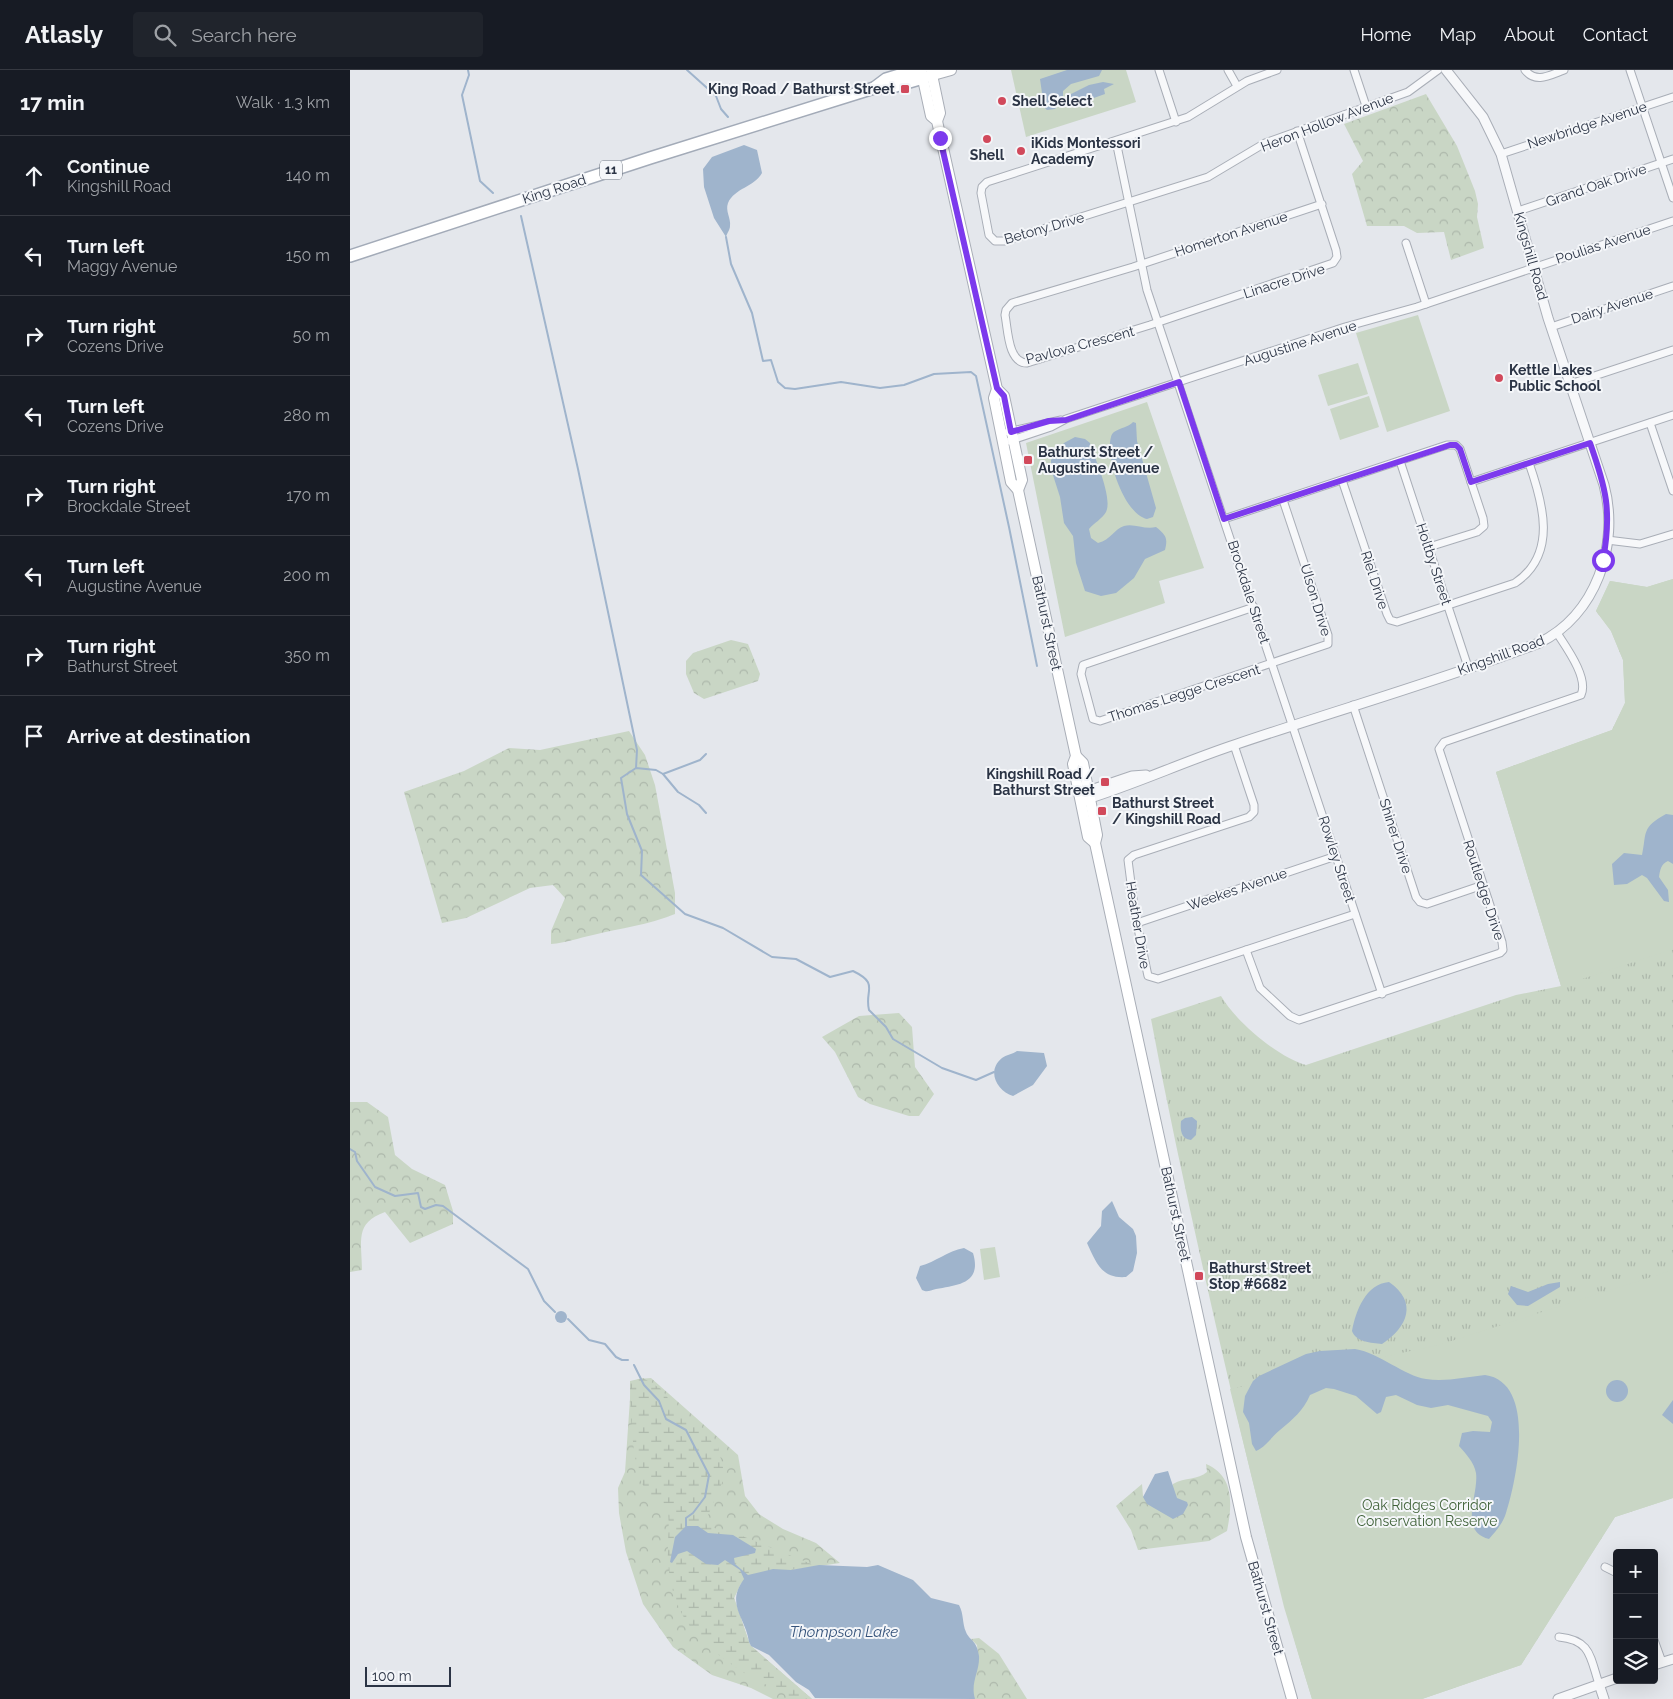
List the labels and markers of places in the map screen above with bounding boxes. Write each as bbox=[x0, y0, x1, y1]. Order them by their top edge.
place label: King Road / Bathurst Street bbox=[708, 81, 896, 97]
marker: King Road / Bathurst Street bbox=[899, 83, 911, 95]
place label: Shell Select bbox=[1012, 93, 1093, 109]
marker: Shell Select bbox=[996, 95, 1008, 107]
marker: Shell bbox=[981, 133, 993, 145]
place label: iKids Montessori Academy bbox=[1031, 135, 1141, 167]
marker: iKids Montessori Academy bbox=[1015, 145, 1027, 157]
place label: Shell bbox=[970, 147, 1005, 163]
place label: Kettle Lakes Public School bbox=[1509, 362, 1601, 394]
marker: Kettle Lakes Public School bbox=[1493, 372, 1505, 384]
place label: Bathurst Street / Augustine Avenue bbox=[1038, 444, 1160, 476]
marker: Bathurst Street / Augustine Avenue bbox=[1022, 454, 1034, 466]
place label: Kingshill Road / Bathurst Street bbox=[986, 766, 1096, 798]
marker: Kingshill Road / Bathurst Street bbox=[1099, 776, 1111, 788]
place label: Bathurst Street / Kingshill Road bbox=[1112, 795, 1221, 827]
marker: Bathurst Street / Kingshill Road bbox=[1096, 805, 1108, 817]
place label: Bathurst Street Stop #6682 bbox=[1209, 1260, 1312, 1292]
marker: Bathurst Street Stop #6682 bbox=[1193, 1270, 1205, 1282]

